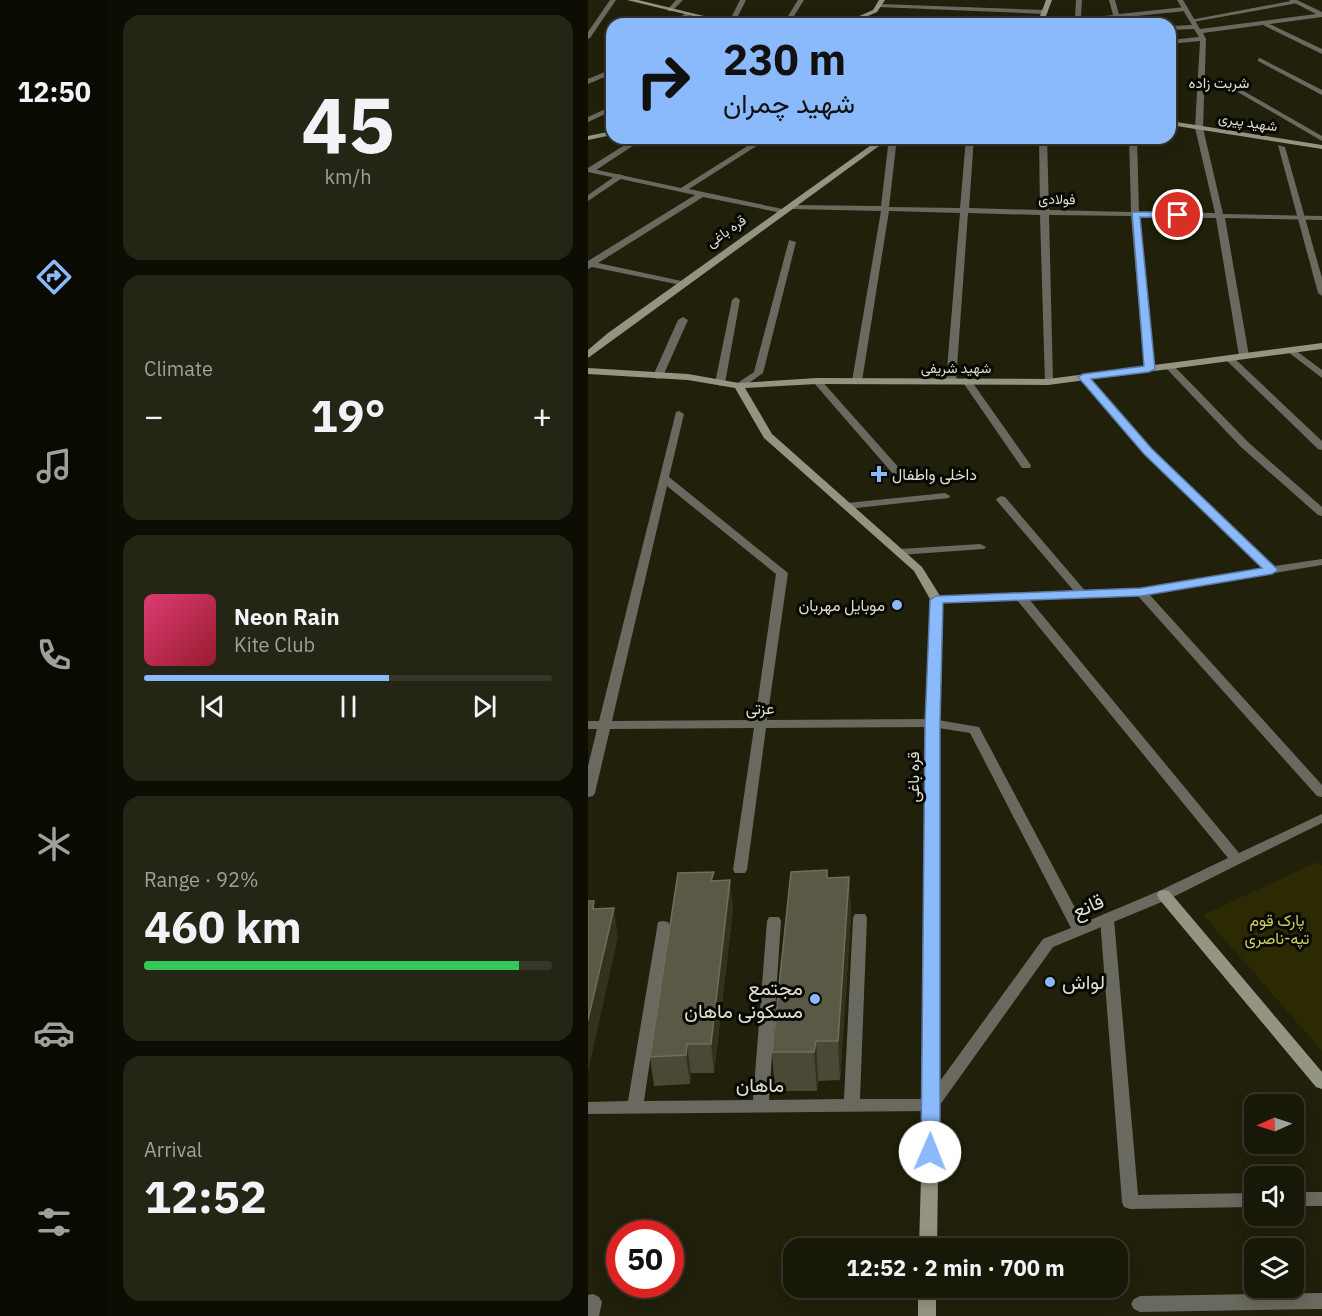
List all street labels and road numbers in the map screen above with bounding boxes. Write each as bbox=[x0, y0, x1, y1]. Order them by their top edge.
street label: شهید پیری bbox=[1217, 108, 1279, 137]
street label: فولادی bbox=[1038, 190, 1076, 208]
street label: قره باغی bbox=[703, 211, 749, 251]
street label: شهید شریفى bbox=[921, 359, 991, 377]
street label: عزتی bbox=[746, 698, 774, 719]
street label: قره باغی bbox=[903, 751, 924, 803]
street label: قانع bbox=[1068, 887, 1108, 925]
street label: ماهان bbox=[736, 1071, 784, 1098]

